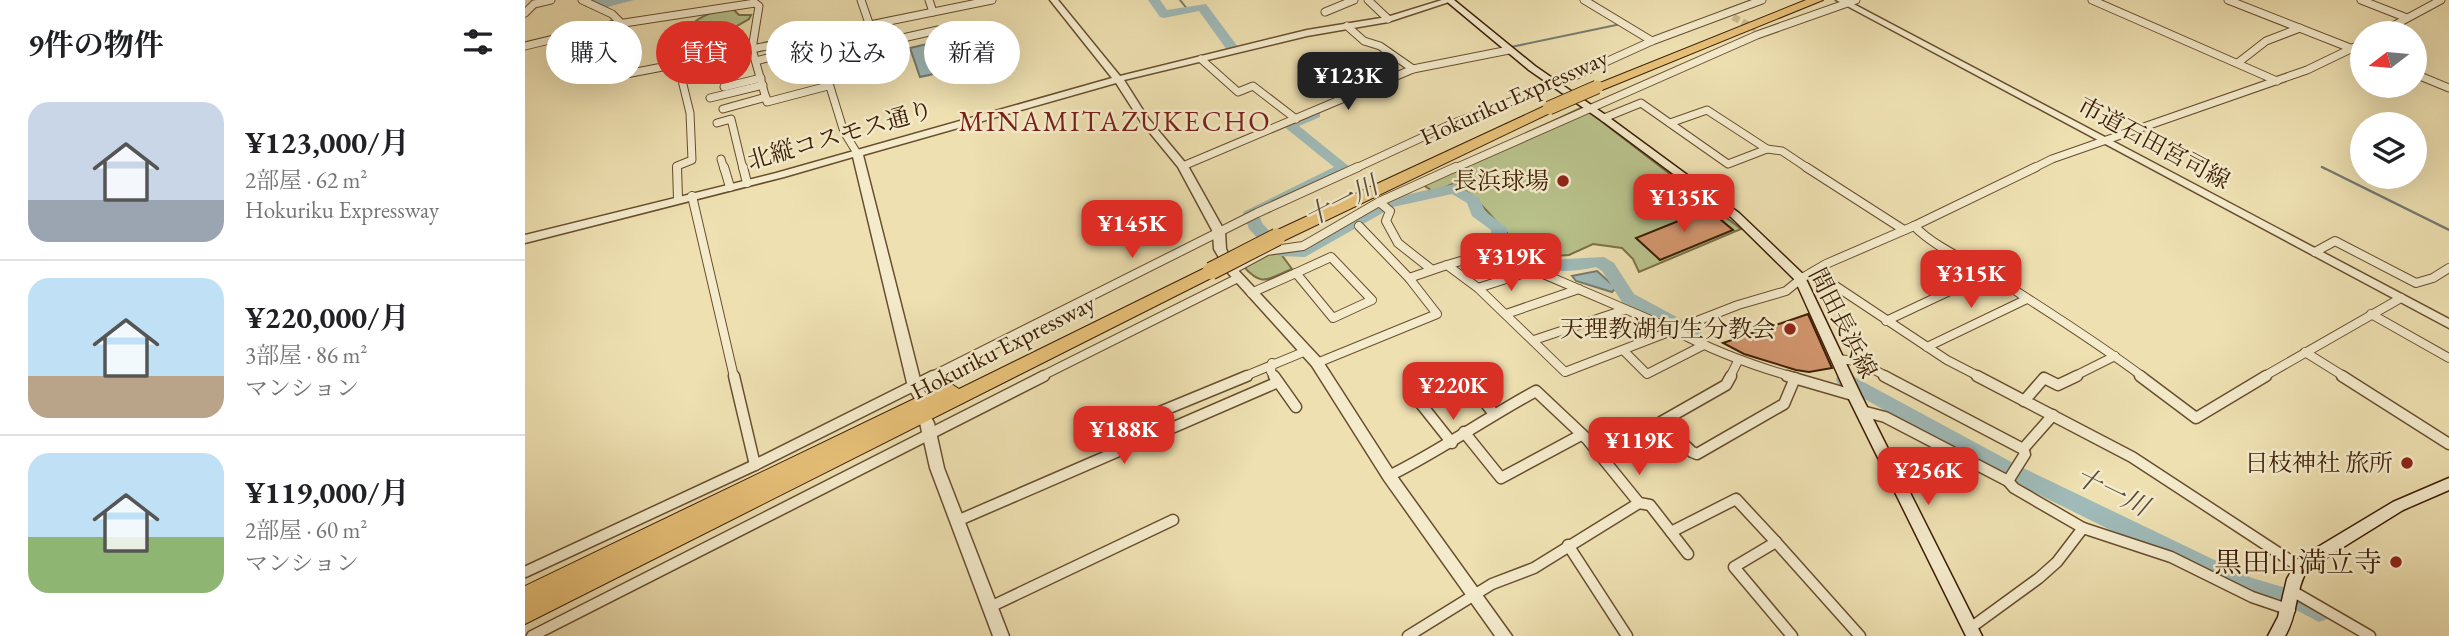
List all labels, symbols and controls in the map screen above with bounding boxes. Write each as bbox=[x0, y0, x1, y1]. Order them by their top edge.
chip: 購入 bbox=[546, 21, 642, 84]
chip: 賃貸 bbox=[656, 21, 752, 84]
chip: 絞り込み bbox=[766, 21, 910, 84]
chip: 新着 bbox=[924, 21, 1020, 84]
north arrow bbox=[2350, 21, 2427, 98]
map controls bbox=[2350, 21, 2427, 189]
icon: filters bbox=[459, 23, 497, 61]
text: 9件の物件 bbox=[28, 25, 164, 64]
street label: Hokuriku Expressway bbox=[1415, 41, 1613, 152]
pin: ¥123K bbox=[1299, 52, 1397, 112]
text: ¥123K bbox=[1313, 60, 1383, 90]
street label: 市道石田宮司線 bbox=[2073, 89, 2236, 196]
street label: 北縦コスモス通り bbox=[743, 93, 936, 176]
district label: MINAMITAZUKECHO bbox=[958, 103, 1272, 139]
button: layers bbox=[2350, 112, 2427, 189]
text: ¥123,000/月 bbox=[245, 123, 409, 162]
icon: home bbox=[84, 130, 168, 214]
text: 2部屋 · 62 m² bbox=[245, 165, 367, 195]
place label: 長浜球場 bbox=[1453, 165, 1549, 196]
water label: 十一川 bbox=[1299, 167, 1386, 234]
marker: 長浜球場 bbox=[1555, 173, 1571, 189]
pin: ¥135K bbox=[1635, 174, 1733, 234]
text: ¥135K bbox=[1649, 182, 1719, 212]
text: Hokuriku Expressway bbox=[245, 195, 439, 225]
pin: ¥145K bbox=[1083, 201, 1181, 260]
text: ¥145K bbox=[1097, 208, 1167, 238]
pin: ¥319K bbox=[1462, 233, 1560, 293]
text: ¥319K bbox=[1476, 241, 1546, 271]
pin: ¥315K bbox=[1922, 250, 2020, 310]
text: ¥315K bbox=[1936, 258, 2006, 288]
street label: 間田長浜線 bbox=[1802, 262, 1884, 383]
street label: Hokuriku Expressway bbox=[905, 287, 1100, 406]
text: ¥220,000/月 bbox=[245, 298, 409, 337]
icon: home bbox=[84, 306, 168, 390]
place label: 天理教湖旬生分教会 bbox=[1560, 313, 1776, 344]
marker: 天理教湖旬生分教会 bbox=[1782, 321, 1798, 337]
text: 3部屋 · 86 m² bbox=[245, 340, 367, 370]
pin: ¥220K bbox=[1404, 362, 1502, 422]
text: ¥220K bbox=[1418, 370, 1488, 400]
text: マンション bbox=[245, 373, 359, 403]
pin: ¥188K bbox=[1075, 406, 1173, 466]
text: ¥188K bbox=[1089, 414, 1159, 444]
pin: ¥119K bbox=[1590, 418, 1688, 477]
text: ¥119K bbox=[1604, 425, 1674, 455]
place label: 日枝神社 旅所 bbox=[2244, 447, 2393, 478]
pin: ¥256K bbox=[1879, 448, 1977, 507]
text: ¥256K bbox=[1893, 455, 1963, 485]
marker: 日枝神社 旅所 bbox=[2399, 455, 2415, 471]
water label: 十一川 bbox=[2069, 459, 2157, 525]
text: ¥119,000/月 bbox=[245, 473, 409, 512]
icon: home bbox=[84, 481, 168, 565]
text: 2部屋 · 60 m² bbox=[245, 515, 367, 545]
place label: 黒田山満立寺 bbox=[2214, 544, 2382, 580]
text: マンション bbox=[245, 548, 359, 578]
marker: 黒田山満立寺 bbox=[2388, 554, 2404, 570]

